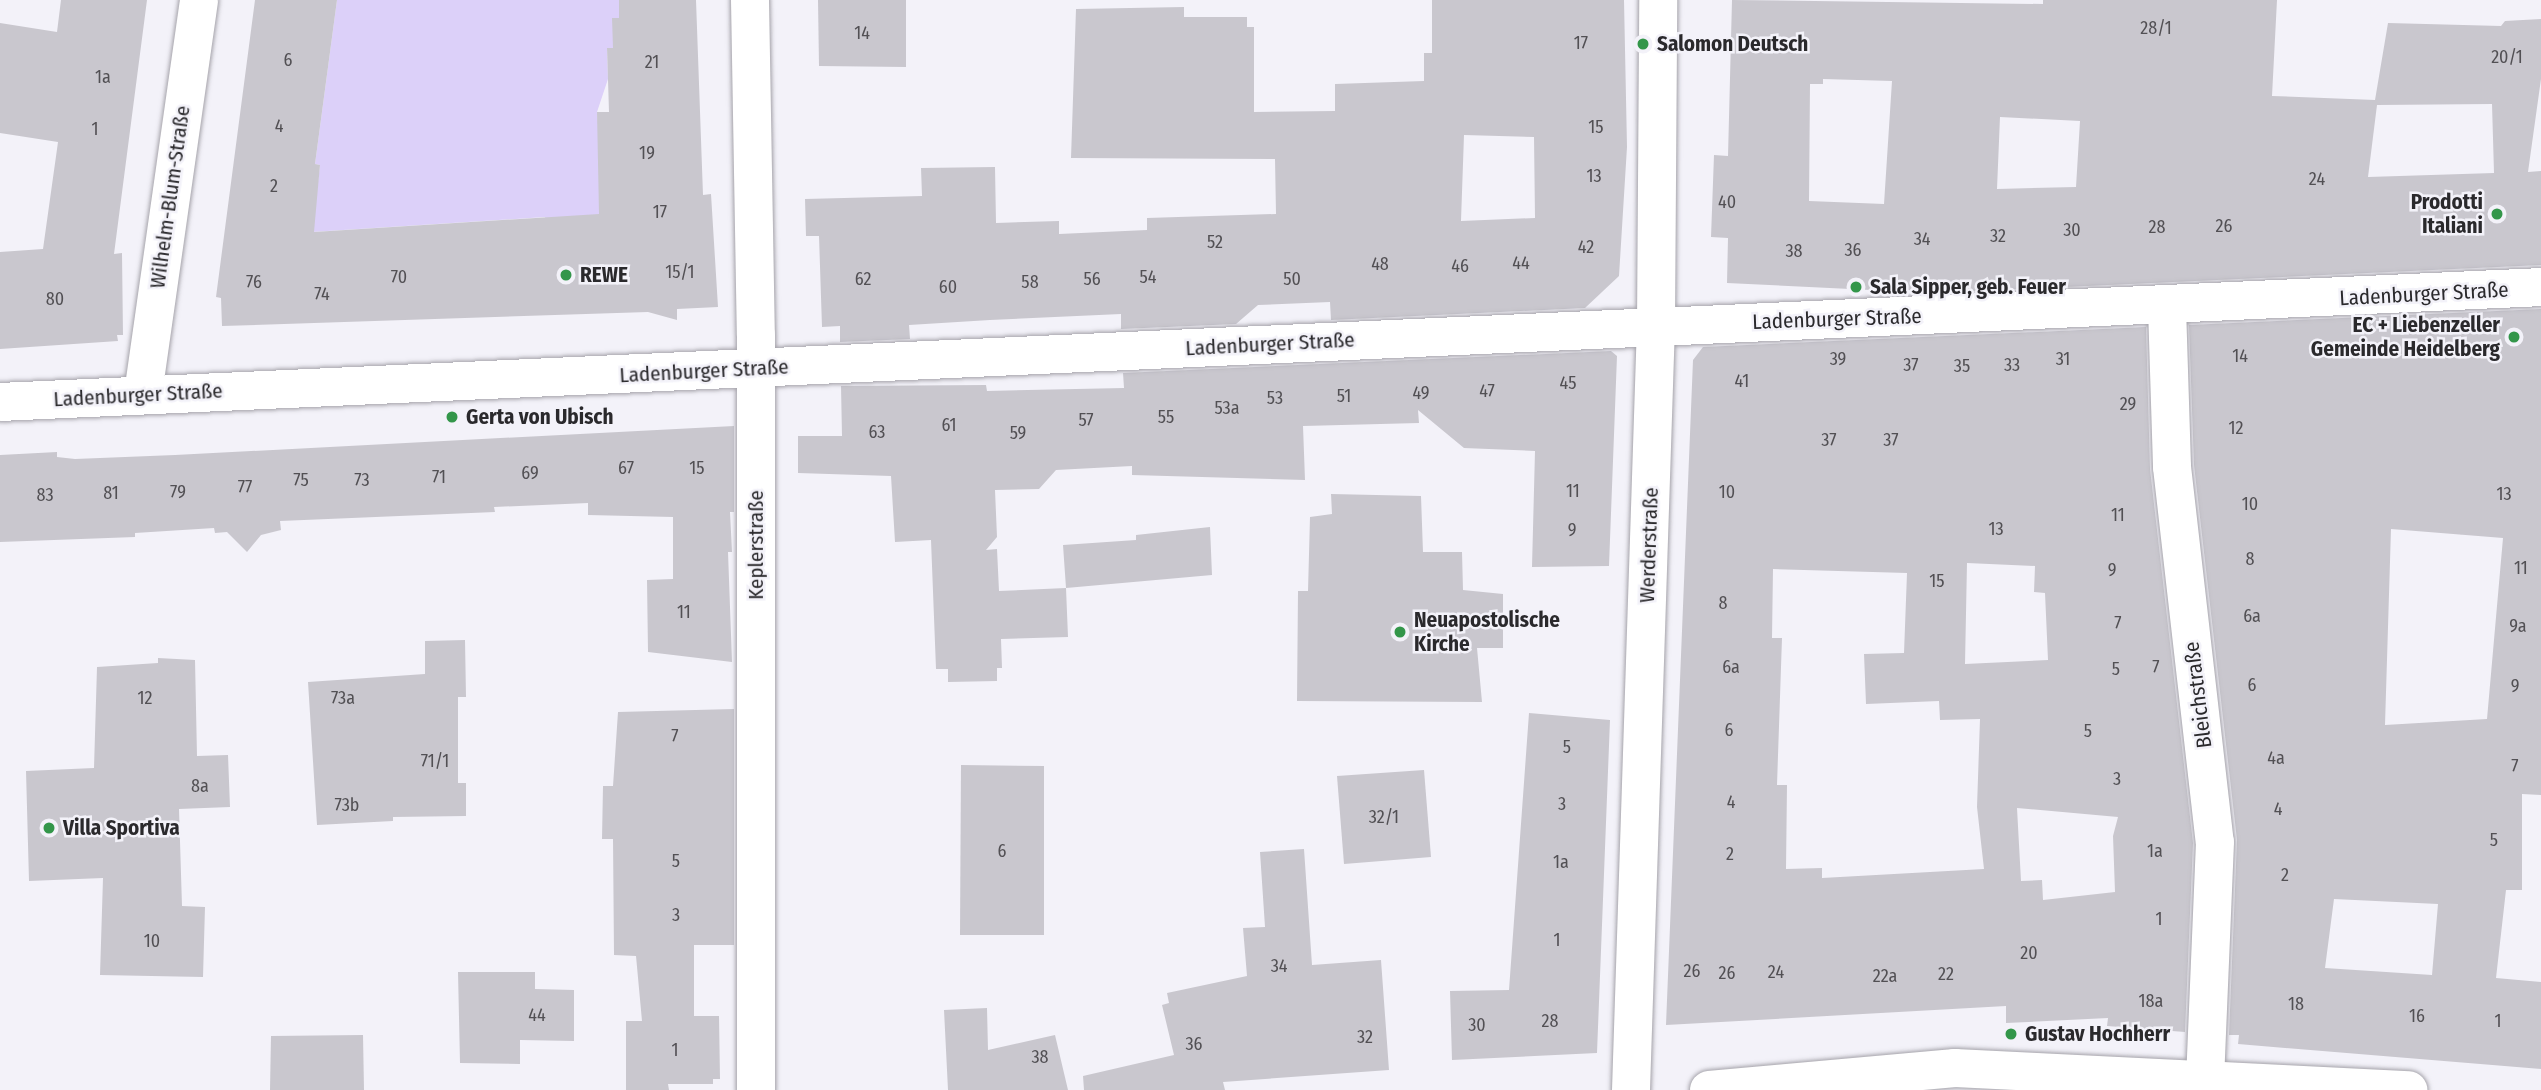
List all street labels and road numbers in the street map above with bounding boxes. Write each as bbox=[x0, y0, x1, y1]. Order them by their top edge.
street label: Wilhelm-Blum-Straße bbox=[145, 104, 195, 290]
street label: Ladenburger Straße bbox=[2339, 277, 2509, 311]
street label: Ladenburger Straße bbox=[1752, 303, 1922, 335]
street label: Ladenburger Straße bbox=[1185, 327, 1355, 361]
street label: Ladenburger Straße bbox=[619, 354, 789, 388]
street label: Ladenburger Straße bbox=[53, 378, 223, 412]
street label: Werderstraße bbox=[1634, 487, 1664, 603]
street label: Keplerstraße bbox=[743, 490, 769, 600]
street label: Bleichstraße bbox=[2179, 640, 2217, 750]

